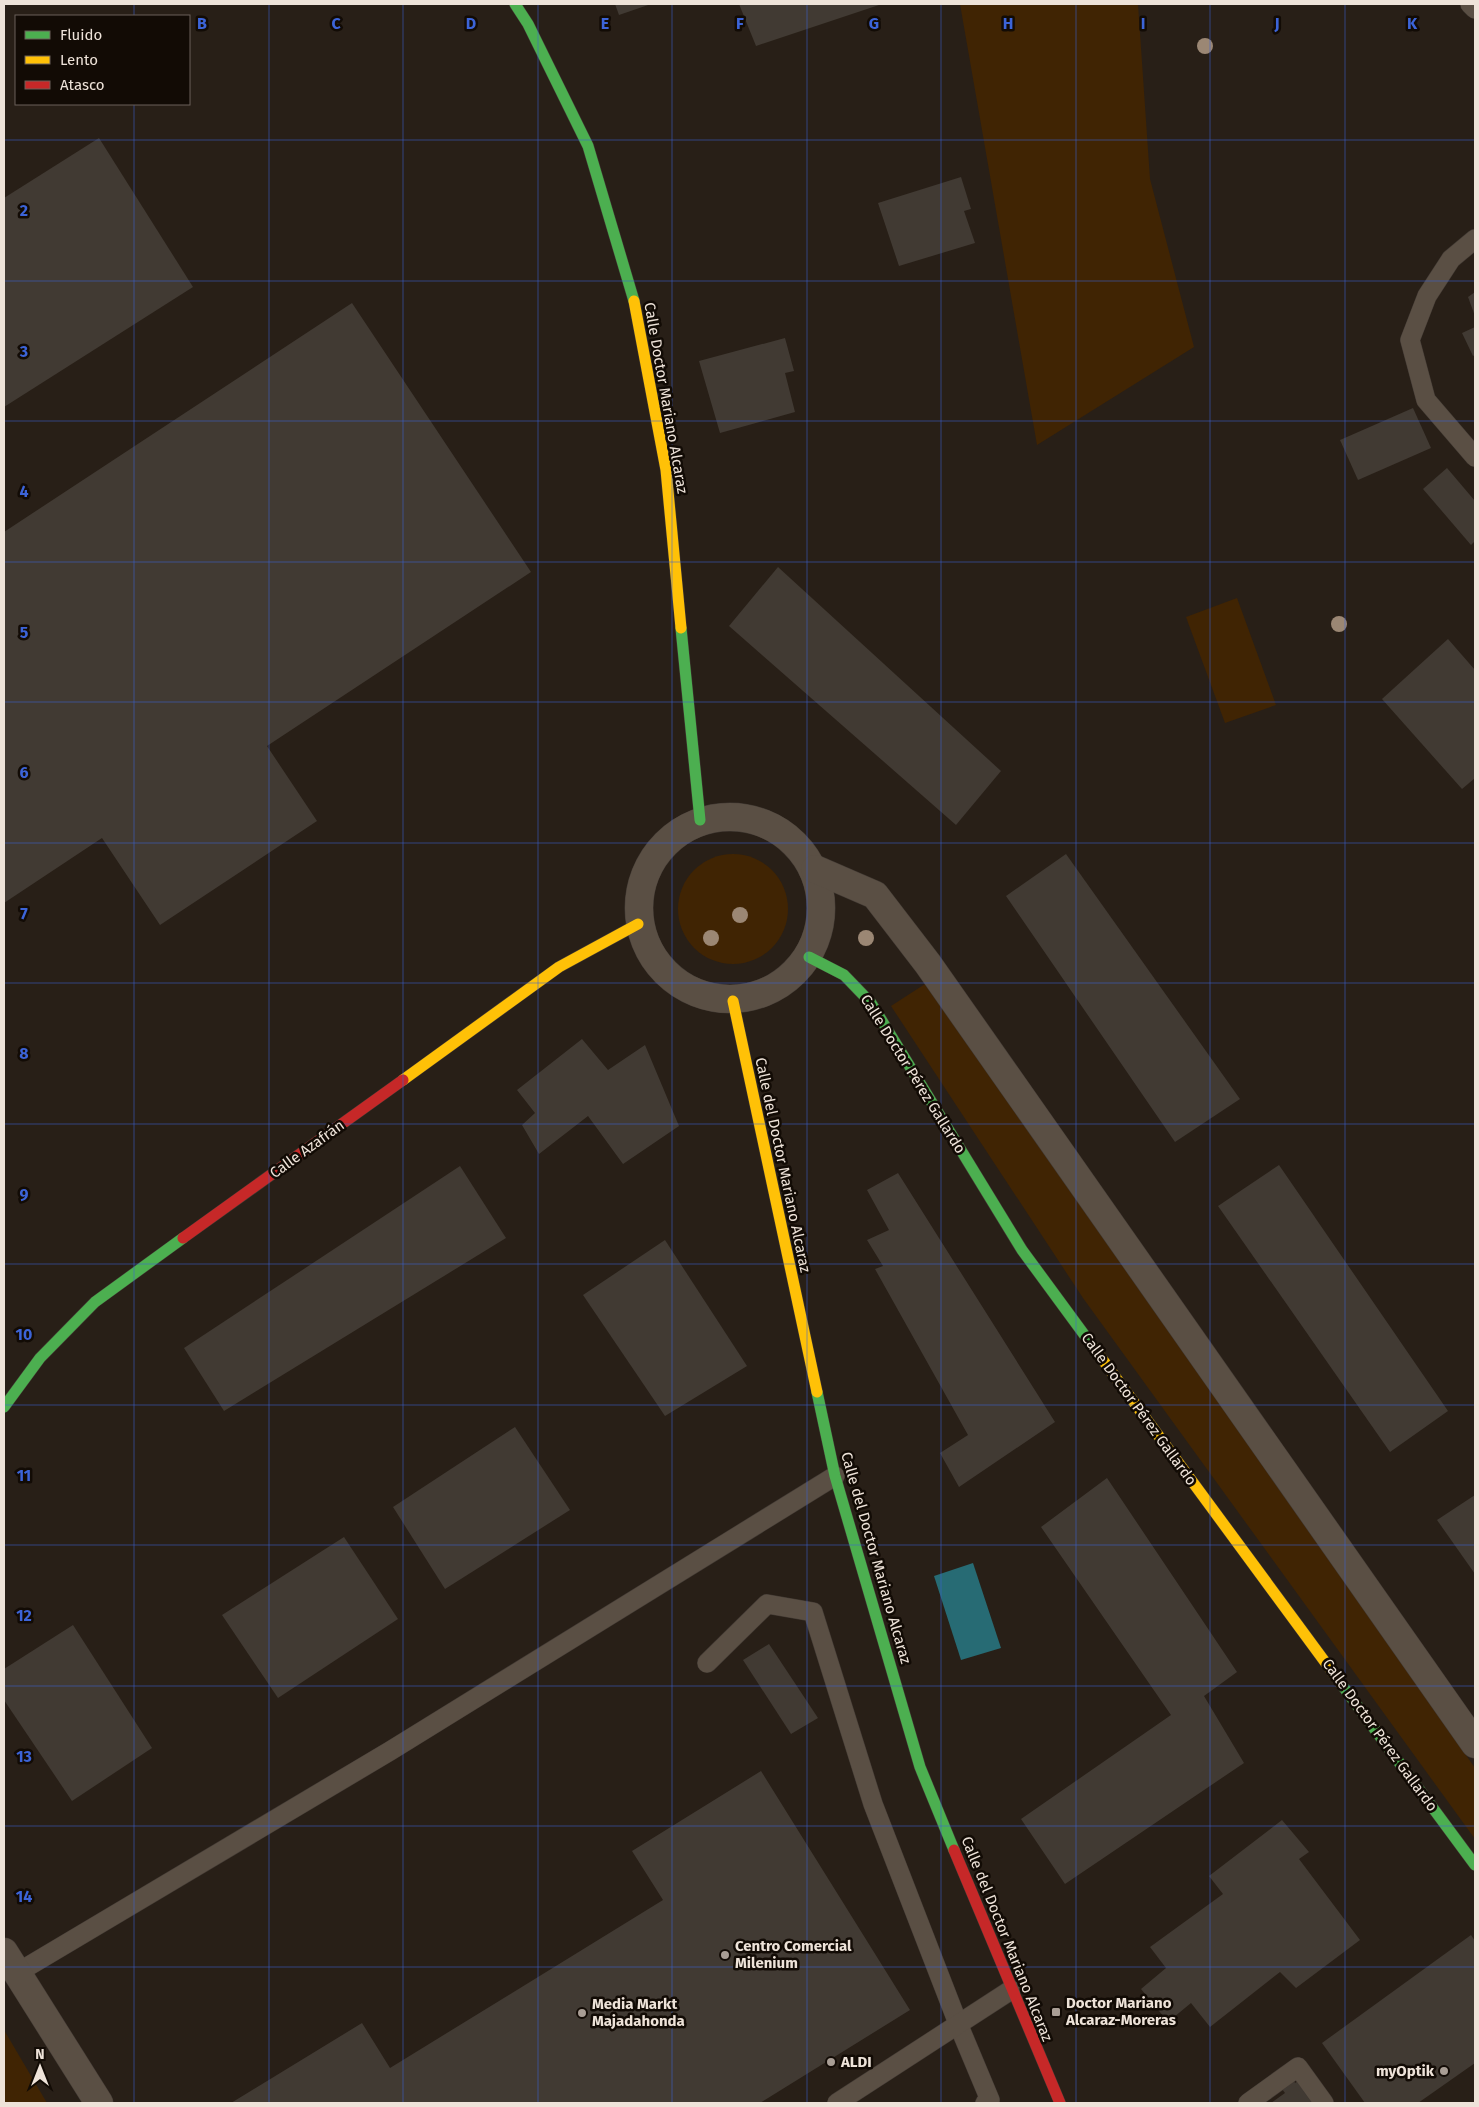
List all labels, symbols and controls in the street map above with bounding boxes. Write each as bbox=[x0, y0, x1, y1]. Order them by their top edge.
text: B bbox=[197, 14, 207, 33]
text: C bbox=[331, 14, 341, 33]
text: D bbox=[466, 14, 476, 33]
text: E bbox=[601, 14, 609, 33]
text: F bbox=[736, 14, 744, 33]
text: G bbox=[869, 14, 879, 33]
text: H bbox=[1003, 14, 1013, 33]
text: I bbox=[1141, 14, 1145, 33]
text: J bbox=[1273, 14, 1280, 33]
text: K bbox=[1407, 14, 1418, 33]
legend bbox=[15, 15, 190, 105]
text: Fluido bbox=[60, 26, 102, 44]
text: Lento bbox=[60, 51, 98, 69]
text: Atasco bbox=[60, 76, 105, 94]
text: 2 bbox=[20, 201, 28, 220]
street label: Calle Doctor Mariano Alcaraz bbox=[640, 301, 692, 496]
text: 3 bbox=[19, 342, 28, 361]
text: 4 bbox=[19, 482, 29, 501]
text: 5 bbox=[20, 623, 29, 642]
text: 6 bbox=[19, 763, 29, 782]
text: 7 bbox=[20, 904, 28, 923]
street label: Calle Doctor Pérez Gallardo bbox=[857, 991, 969, 1157]
text: 8 bbox=[19, 1044, 29, 1063]
street label: Calle del Doctor Mariano Alcaraz bbox=[751, 1056, 815, 1275]
street label: Calle Azafrán bbox=[266, 1116, 348, 1182]
text: 9 bbox=[20, 1185, 29, 1204]
text: 10 bbox=[16, 1325, 32, 1344]
street label: Calle Doctor Pérez Gallardo bbox=[1078, 1329, 1200, 1489]
street label: Calle del Doctor Mariano Alcaraz bbox=[837, 1450, 915, 1666]
text: 11 bbox=[17, 1466, 31, 1485]
text: 12 bbox=[16, 1606, 32, 1625]
street label: Calle Doctor Pérez Gallardo bbox=[1319, 1655, 1441, 1815]
text: 13 bbox=[16, 1747, 32, 1766]
street label: Calle del Doctor Mariano Alcaraz bbox=[958, 1834, 1057, 2045]
text: 14 bbox=[16, 1887, 32, 1906]
place label: Centro Comercial Milenium bbox=[735, 1937, 852, 1972]
marker: Centro Comercial Milenium bbox=[719, 1949, 731, 1961]
place label: Doctor Mariano Alcaraz-Moreras bbox=[1065, 1994, 1176, 2029]
place label: Media Markt Majadahonda bbox=[592, 1995, 685, 2030]
marker: Doctor Mariano Alcaraz-Moreras bbox=[1050, 2006, 1062, 2018]
marker: Media Markt Majadahonda bbox=[576, 2007, 588, 2019]
north arrow bbox=[15, 2042, 65, 2092]
text: N bbox=[35, 2046, 45, 2063]
place label: ALDI bbox=[840, 2053, 872, 2071]
marker: ALDI bbox=[825, 2056, 837, 2068]
place label: myOptik bbox=[1376, 2062, 1435, 2080]
marker: myOptik bbox=[1438, 2065, 1450, 2077]

